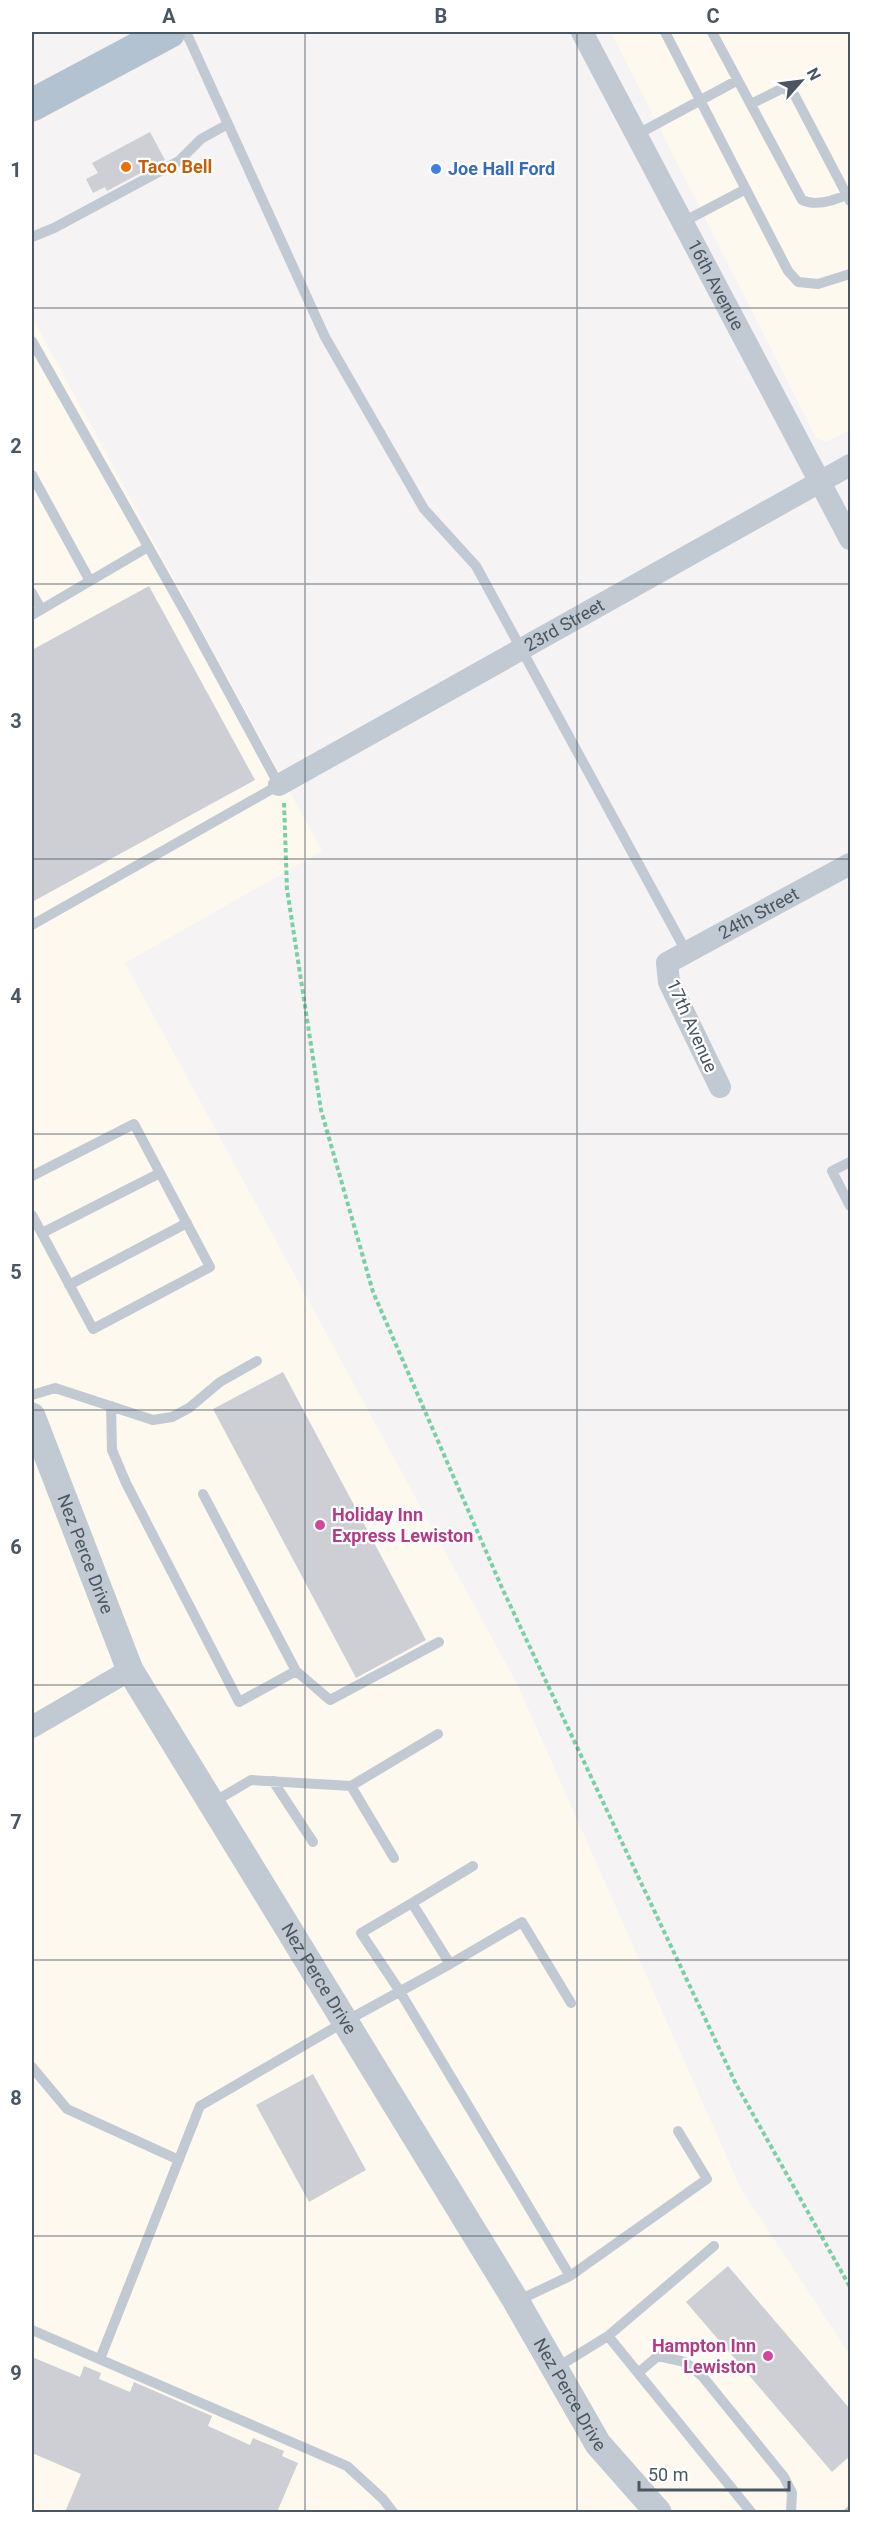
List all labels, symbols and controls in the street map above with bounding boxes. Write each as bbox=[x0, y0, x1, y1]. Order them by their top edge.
text: A bbox=[162, 4, 176, 28]
text: B bbox=[435, 4, 447, 28]
text: C bbox=[706, 4, 720, 28]
north arrow bbox=[771, 51, 831, 111]
text: N bbox=[803, 65, 825, 84]
place label: Taco Bell bbox=[138, 156, 212, 177]
text: 1 bbox=[10, 158, 22, 182]
place label: Joe Hall Ford bbox=[448, 158, 555, 179]
marker: Taco Bell bbox=[119, 160, 133, 174]
marker: Joe Hall Ford bbox=[429, 162, 443, 176]
street label: 16th Avenue bbox=[684, 236, 749, 333]
text: 2 bbox=[10, 434, 22, 458]
street label: 23rd Street bbox=[520, 594, 608, 655]
text: 3 bbox=[10, 709, 22, 733]
street label: 24th Street bbox=[715, 883, 802, 943]
street label: 17th Avenue bbox=[663, 976, 722, 1075]
text: 4 bbox=[10, 984, 22, 1008]
text: 5 bbox=[10, 1260, 22, 1284]
street label: Nez Perce Drive bbox=[53, 1491, 118, 1617]
place label: Holiday Inn Express Lewiston bbox=[332, 1504, 473, 1546]
marker: Holiday Inn Express Lewiston bbox=[313, 1518, 327, 1532]
text: 6 bbox=[10, 1535, 22, 1559]
text: 7 bbox=[10, 1810, 22, 1834]
street label: Nez Perce Drive bbox=[277, 1919, 361, 2038]
text: 8 bbox=[10, 2086, 22, 2110]
street label: Nez Perce Drive bbox=[530, 2334, 610, 2455]
place label: Hampton Inn Lewiston bbox=[652, 2335, 756, 2377]
marker: Hampton Inn Lewiston bbox=[761, 2349, 775, 2363]
text: 9 bbox=[10, 2361, 22, 2385]
scale bar bbox=[639, 2454, 789, 2492]
text: 50 m bbox=[648, 2464, 688, 2485]

